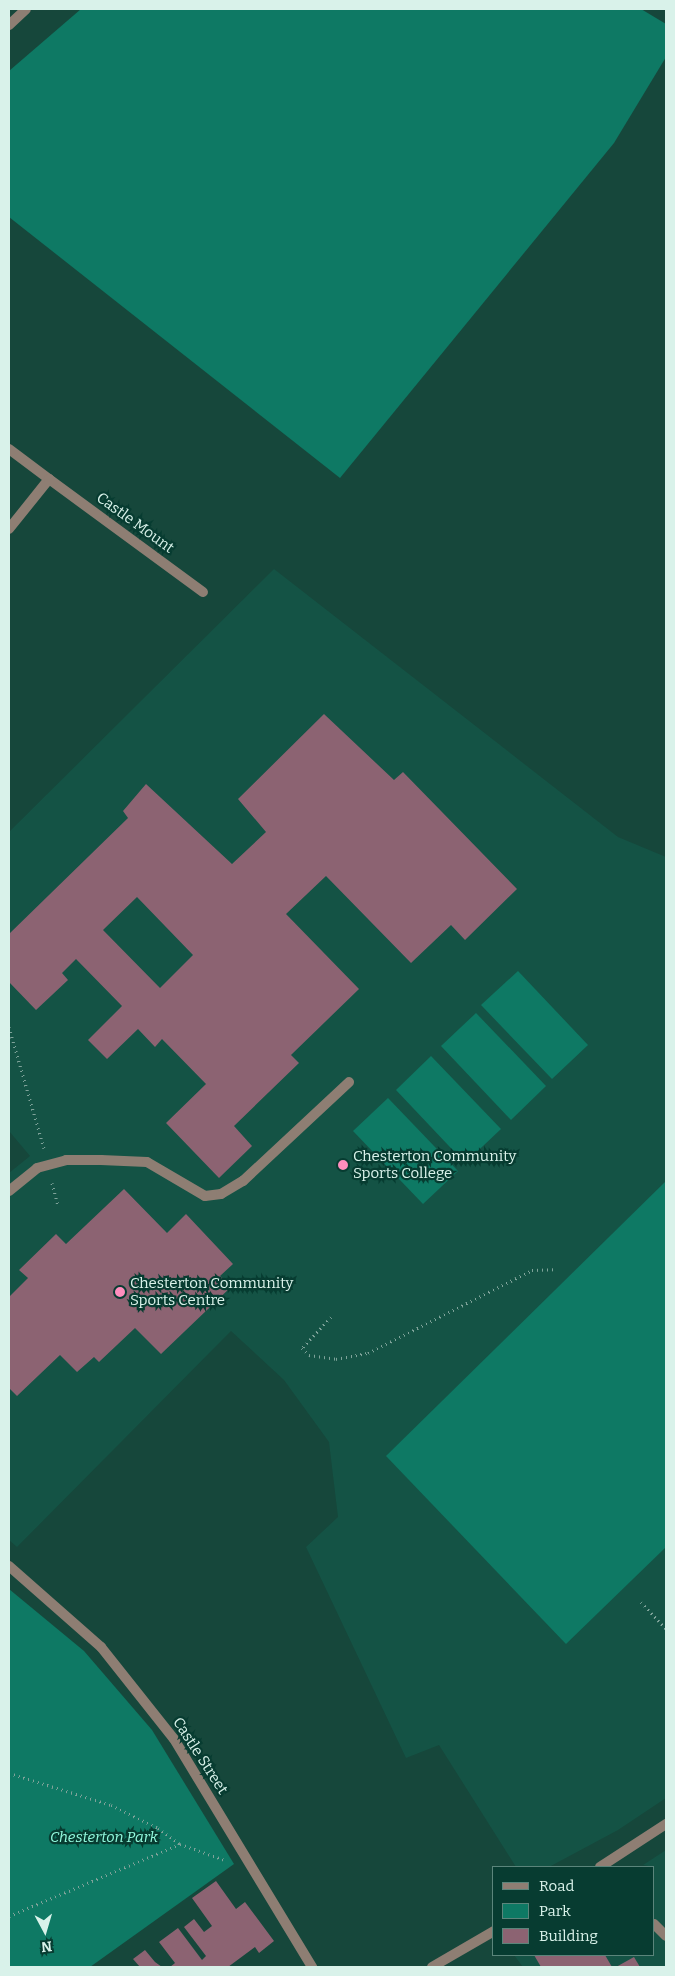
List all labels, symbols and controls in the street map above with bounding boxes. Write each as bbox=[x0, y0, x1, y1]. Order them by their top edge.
street label: Castle Mount bbox=[93, 489, 177, 557]
place label: Chesterton Community Sports College bbox=[353, 1147, 516, 1182]
marker: Chesterton Community Sports College bbox=[337, 1159, 349, 1171]
place label: Chesterton Community Sports Centre bbox=[130, 1274, 293, 1309]
marker: Chesterton Community Sports Centre bbox=[114, 1286, 126, 1298]
street label: Castle Street bbox=[169, 1714, 231, 1798]
park label: Chesterton Park bbox=[50, 1829, 158, 1847]
legend bbox=[492, 1866, 655, 1956]
text: Road bbox=[539, 1877, 574, 1895]
text: Park bbox=[539, 1902, 571, 1920]
north arrow bbox=[20, 1906, 70, 1956]
text: Building bbox=[539, 1927, 598, 1945]
text: N bbox=[40, 1937, 53, 1955]

